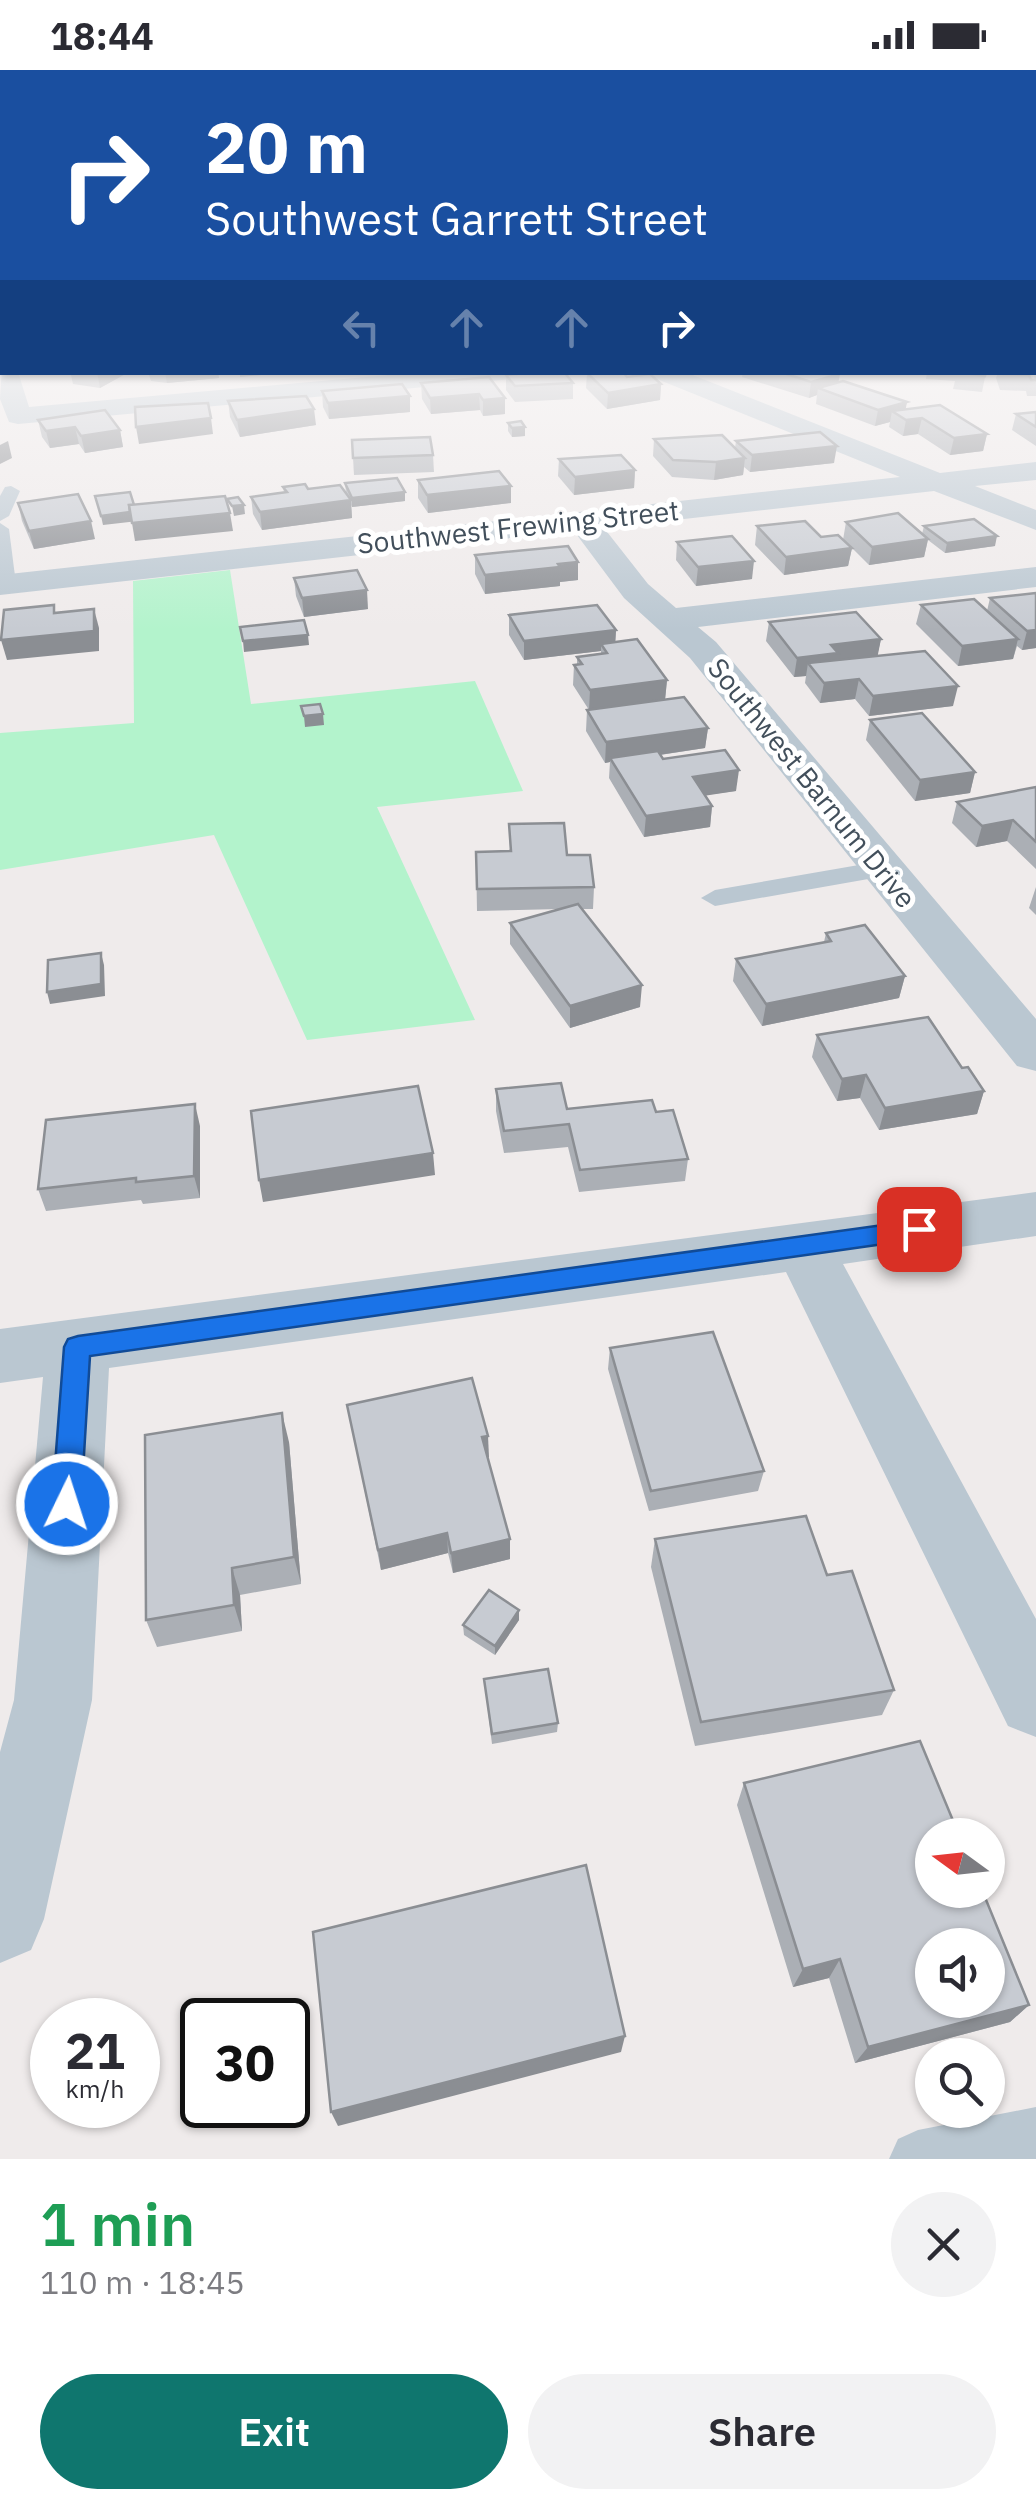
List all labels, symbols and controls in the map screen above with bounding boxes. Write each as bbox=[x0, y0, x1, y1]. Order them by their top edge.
text: 18:44 bbox=[50, 11, 154, 60]
text: 20 m bbox=[205, 101, 368, 192]
icon: right bbox=[40, 110, 170, 240]
text: Southwest Garrett Street bbox=[205, 189, 708, 247]
icon: left bbox=[334, 300, 389, 355]
icon: ahead bbox=[439, 300, 494, 355]
icon: ahead bbox=[544, 300, 599, 355]
icon: right bbox=[649, 300, 704, 355]
street label: Southwest Frewing Street bbox=[355, 491, 681, 562]
street label: Southwest Barnum Drive bbox=[700, 650, 925, 915]
pin bbox=[877, 1187, 962, 1272]
icon: arrive bbox=[892, 1202, 947, 1257]
position arrow bbox=[15, 1452, 119, 1556]
north arrow bbox=[915, 1818, 1005, 1908]
map controls bbox=[915, 1818, 1005, 2128]
button: sound bbox=[915, 1928, 1005, 2018]
speed limit sign: 30 bbox=[180, 1998, 310, 2128]
text: 21 bbox=[65, 2018, 125, 2083]
button: search bbox=[915, 2038, 1005, 2128]
text: km/h bbox=[66, 2072, 124, 2105]
text: 1 min bbox=[40, 2184, 195, 2263]
button: close bbox=[891, 2192, 996, 2297]
text: 110 m · 18:45 bbox=[40, 2261, 245, 2303]
button: Exit bbox=[40, 2374, 508, 2489]
button: Share bbox=[528, 2374, 996, 2489]

